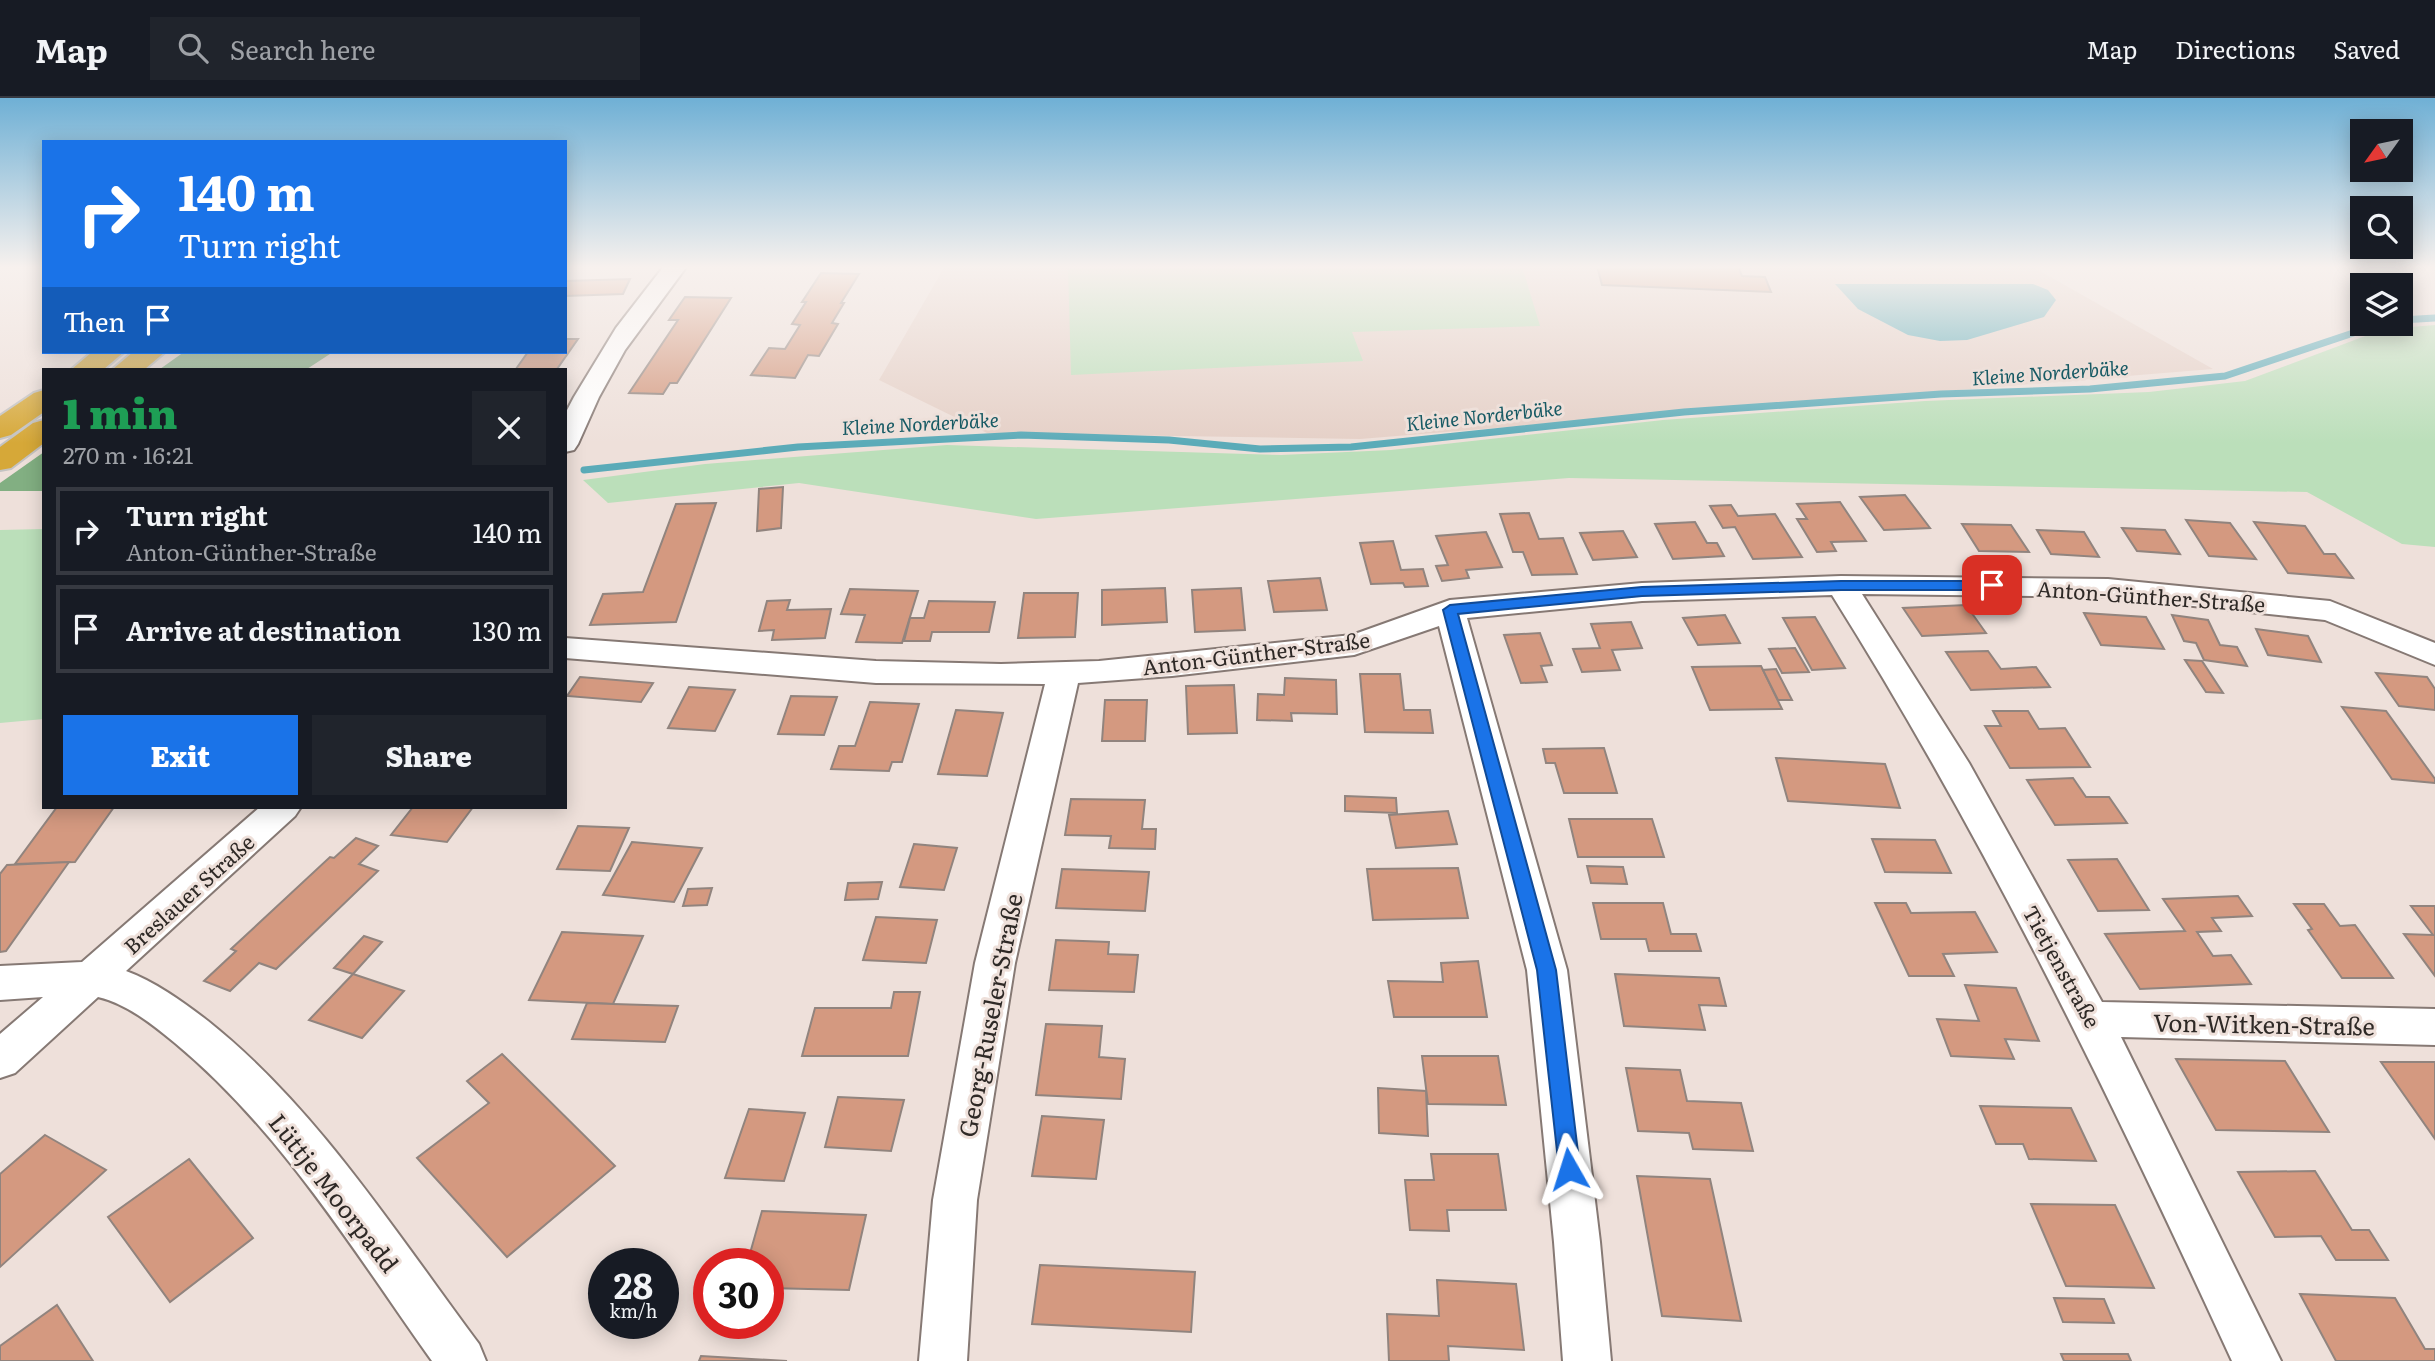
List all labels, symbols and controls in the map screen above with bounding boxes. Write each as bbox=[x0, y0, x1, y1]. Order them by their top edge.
search box bbox=[150, 17, 640, 80]
text: Map bbox=[35, 24, 108, 73]
icon: search bbox=[174, 29, 212, 67]
text: Search here bbox=[230, 29, 376, 68]
text: Map bbox=[2086, 31, 2137, 66]
text: Directions bbox=[2175, 31, 2295, 66]
text: Saved bbox=[2333, 31, 2400, 66]
north arrow bbox=[2350, 119, 2413, 182]
map controls bbox=[2350, 119, 2413, 336]
text: 140 m bbox=[178, 153, 315, 226]
icon: right bbox=[63, 168, 154, 259]
button: search bbox=[2350, 196, 2413, 259]
text: Turn right bbox=[178, 220, 340, 268]
button: layers bbox=[2350, 273, 2413, 336]
text: Then bbox=[63, 301, 125, 340]
icon: arrive bbox=[139, 301, 177, 339]
water label: Kleine Norderbäke bbox=[1971, 353, 2129, 391]
text: 1 min bbox=[63, 380, 178, 442]
button: close bbox=[472, 391, 546, 465]
water label: Kleine Norderbäke bbox=[1404, 393, 1564, 437]
water label: Kleine Norderbäke bbox=[841, 405, 999, 441]
text: 270 m · 16:21 bbox=[63, 437, 193, 471]
text: Turn right bbox=[126, 495, 268, 534]
icon: right bbox=[67, 512, 105, 550]
text: 140 m bbox=[473, 512, 542, 551]
text: Anton-Günther-Straße bbox=[126, 534, 377, 568]
pin bbox=[1962, 555, 2022, 615]
icon: arrive bbox=[1973, 566, 2011, 604]
street label: Anton-Günther-Straße bbox=[2036, 572, 2266, 618]
icon: arrive bbox=[67, 610, 105, 648]
text: Arrive at destination bbox=[126, 610, 401, 649]
text: 130 m bbox=[472, 610, 542, 649]
street label: Anton-Günther-Straße bbox=[1141, 623, 1372, 681]
button: Exit bbox=[63, 715, 298, 795]
button: Share bbox=[312, 715, 546, 795]
street label: Breslauer Straße bbox=[116, 826, 260, 960]
street label: Georg-Ruseler-Straße bbox=[948, 890, 1030, 1140]
street label: Tietjenstraße bbox=[2016, 899, 2110, 1033]
street label: Von-Witken-Straße bbox=[2153, 1004, 2375, 1042]
street label: Lüttje Moorpadd bbox=[262, 1105, 408, 1279]
position arrow bbox=[1532, 1132, 1606, 1206]
speed limit sign: 30 bbox=[693, 1248, 784, 1339]
text: 28 bbox=[614, 1258, 653, 1310]
text: km/h bbox=[610, 1297, 657, 1324]

